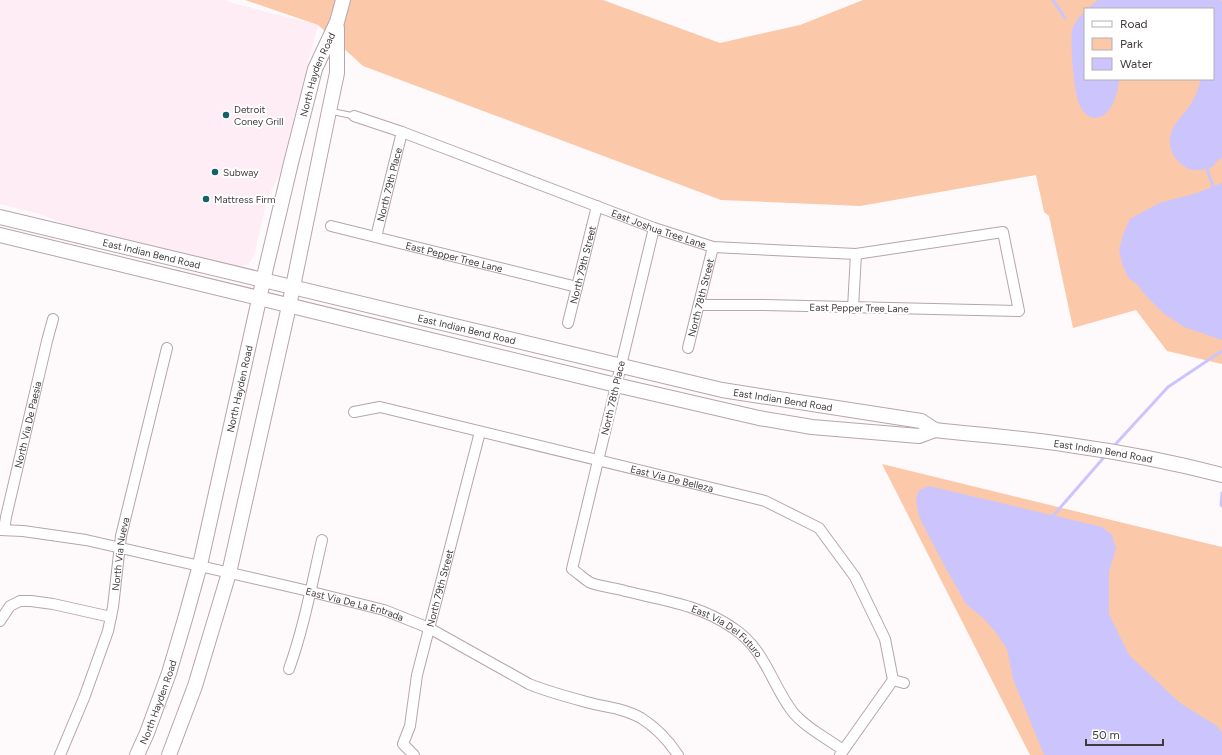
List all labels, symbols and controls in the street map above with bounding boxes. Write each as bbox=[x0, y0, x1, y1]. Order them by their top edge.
legend bbox=[1084, 8, 1214, 80]
text: Road bbox=[1120, 17, 1148, 31]
street label: North Hayden Road bbox=[297, 30, 338, 118]
text: Park bbox=[1120, 37, 1143, 51]
text: Water bbox=[1120, 57, 1152, 71]
place label: Detroit Coney Grill bbox=[234, 103, 283, 128]
marker: Detroit Coney Grill bbox=[221, 110, 231, 120]
street label: North 79th Place bbox=[374, 146, 405, 223]
place label: Subway bbox=[223, 166, 259, 179]
marker: Subway bbox=[210, 167, 220, 177]
place label: Mattress Firm bbox=[214, 193, 275, 206]
marker: Mattress Firm bbox=[201, 194, 211, 204]
street label: East Joshua Tree Lane bbox=[610, 206, 708, 251]
street label: North 79th Street bbox=[567, 224, 598, 305]
street label: East Indian Bend Road bbox=[101, 235, 202, 271]
street label: East Pepper Tree Lane bbox=[404, 238, 505, 275]
street label: North 78th Street bbox=[685, 257, 716, 338]
street label: East Pepper Tree Lane bbox=[809, 301, 909, 315]
street label: East Indian Bend Road bbox=[417, 311, 517, 347]
street label: North Hayden Road bbox=[223, 344, 255, 434]
street label: North 78th Place bbox=[598, 359, 628, 437]
street label: North Via De Paesia bbox=[11, 380, 44, 469]
street label: East Indian Bend Road bbox=[732, 385, 833, 414]
street label: East Indian Bend Road bbox=[1053, 436, 1154, 465]
street label: East Via De Belleza bbox=[629, 462, 715, 495]
street label: North Via Nueva bbox=[108, 516, 132, 592]
street label: North 79th Street bbox=[423, 548, 456, 628]
street label: East Via De La Entrada bbox=[304, 584, 406, 624]
street label: East Via Del Futuro bbox=[690, 602, 766, 660]
street label: North Hayden Road bbox=[136, 658, 179, 746]
scale bar bbox=[1086, 721, 1163, 747]
text: 50 m bbox=[1092, 728, 1120, 742]

